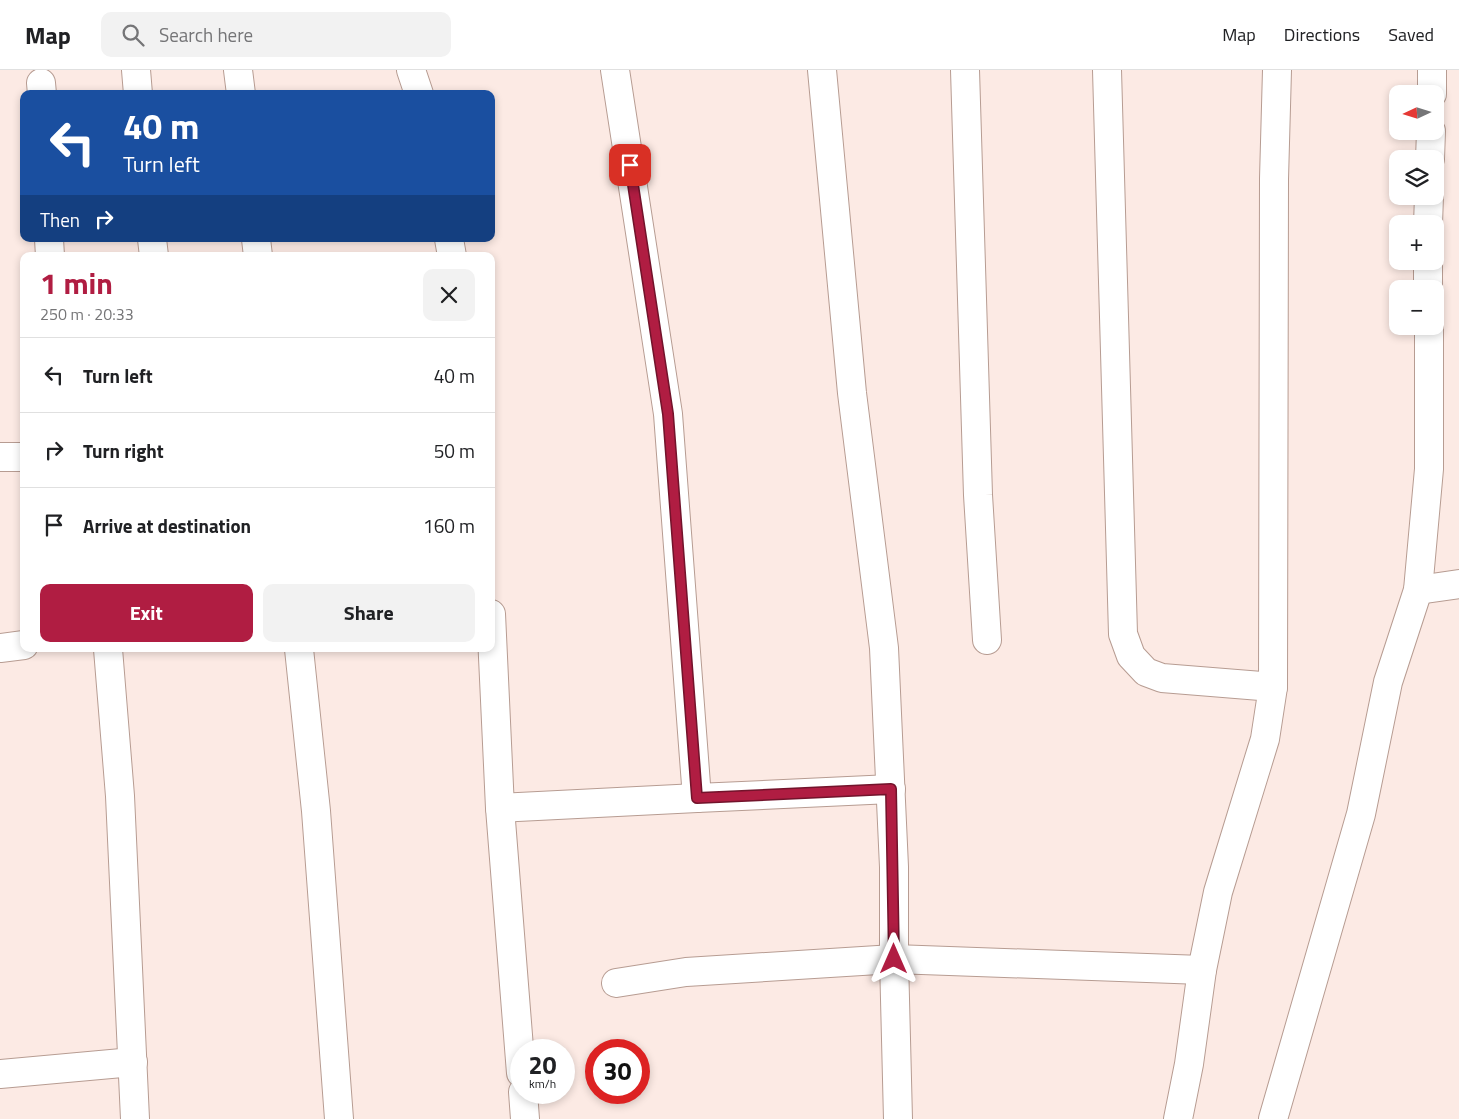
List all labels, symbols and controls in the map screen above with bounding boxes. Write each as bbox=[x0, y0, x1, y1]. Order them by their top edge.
search box bbox=[101, 12, 451, 57]
text: Map bbox=[25, 17, 71, 53]
text: Search here bbox=[159, 20, 253, 49]
icon: search bbox=[119, 21, 147, 49]
text: Map bbox=[1222, 21, 1256, 48]
text: Directions bbox=[1284, 21, 1360, 48]
text: Saved bbox=[1388, 21, 1434, 48]
north arrow bbox=[1389, 85, 1444, 140]
map controls bbox=[1389, 85, 1444, 335]
text: 40 m bbox=[123, 99, 199, 153]
icon: left bbox=[40, 110, 105, 175]
pin bbox=[609, 144, 651, 186]
text: Turn left bbox=[123, 147, 200, 181]
button: layers bbox=[1389, 150, 1444, 205]
icon: arrive bbox=[616, 151, 644, 179]
text: Then bbox=[40, 205, 80, 234]
icon: right bbox=[90, 205, 118, 233]
button: + bbox=[1389, 215, 1444, 270]
text: 1 min bbox=[40, 260, 113, 306]
button: close bbox=[423, 269, 475, 321]
button: − bbox=[1389, 280, 1444, 335]
text: 250 m · 20:33 bbox=[40, 302, 134, 326]
icon: left bbox=[40, 361, 68, 389]
text: Turn left bbox=[83, 361, 153, 390]
text: 40 m bbox=[434, 361, 475, 390]
icon: right bbox=[40, 436, 68, 464]
text: Turn right bbox=[83, 436, 164, 465]
text: 50 m bbox=[434, 436, 475, 465]
icon: arrive bbox=[40, 511, 68, 539]
text: Arrive at destination bbox=[83, 511, 251, 540]
text: 160 m bbox=[423, 511, 475, 540]
button: Exit bbox=[40, 584, 253, 642]
button: Share bbox=[263, 584, 475, 642]
position arrow bbox=[867, 932, 919, 984]
speed limit sign: 30 bbox=[585, 1039, 650, 1104]
text: 20 bbox=[528, 1046, 557, 1084]
text: km/h bbox=[529, 1074, 556, 1093]

